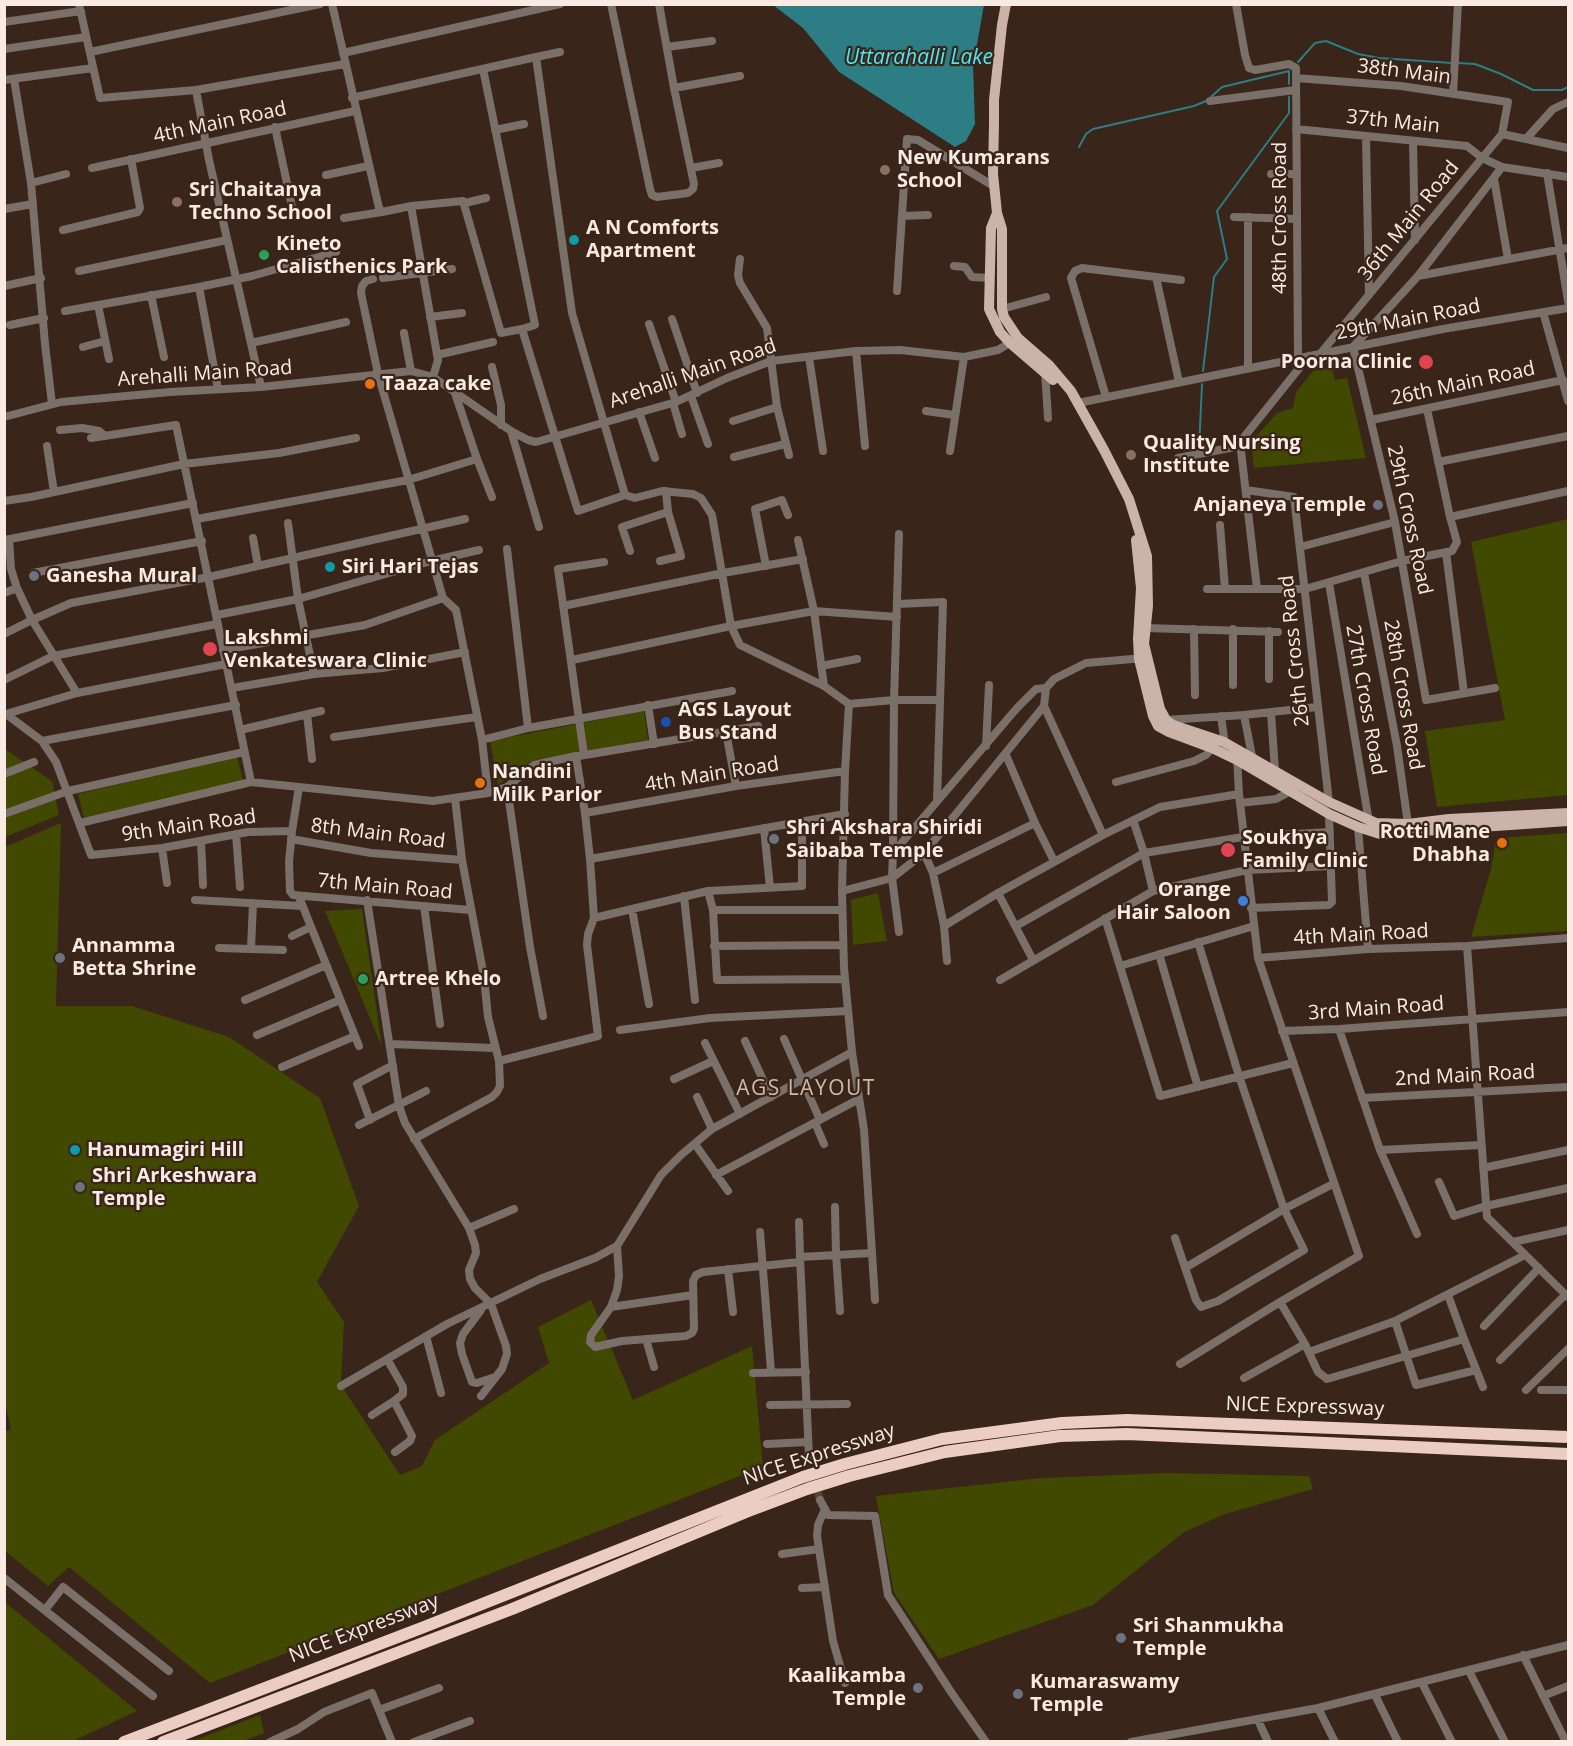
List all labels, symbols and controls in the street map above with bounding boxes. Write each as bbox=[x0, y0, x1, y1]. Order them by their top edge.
water label: Uttarahalli Lake bbox=[845, 45, 993, 71]
street label: 38th Main bbox=[1356, 54, 1452, 90]
street label: 4th Main Road bbox=[151, 97, 289, 149]
street label: 37th Main bbox=[1345, 105, 1441, 139]
street label: 48th Cross Road bbox=[1268, 142, 1292, 294]
place label: New Kumarans School bbox=[897, 146, 1050, 193]
street label: 36th Main Road bbox=[1353, 156, 1465, 286]
marker: New Kumarans School bbox=[878, 163, 892, 177]
place label: Sri Chaitanya Techno School bbox=[189, 178, 332, 225]
marker: Sri Chaitanya Techno School bbox=[170, 195, 184, 209]
place label: A N Comforts Apartment bbox=[586, 216, 719, 263]
place label: Kineto Calisthenics Park bbox=[276, 232, 447, 279]
marker: A N Comforts Apartment bbox=[567, 233, 581, 247]
marker: Kineto Calisthenics Park bbox=[257, 248, 271, 262]
street label: 29th Main Road bbox=[1334, 294, 1482, 346]
street label: Arehalli Main Road bbox=[606, 334, 780, 414]
place label: Poorna Clinic bbox=[1281, 350, 1412, 374]
marker: Poorna Clinic bbox=[1417, 353, 1435, 371]
street label: Arehalli Main Road bbox=[117, 356, 293, 392]
street label: 26th Main Road bbox=[1389, 357, 1537, 411]
place label: Taaza cake bbox=[382, 372, 491, 396]
marker: Taaza cake bbox=[363, 377, 377, 391]
place label: Quality Nursing Institute bbox=[1143, 431, 1301, 478]
street label: 29th Cross Road bbox=[1381, 443, 1437, 597]
marker: Quality Nursing Institute bbox=[1124, 448, 1138, 462]
place label: Anjaneya Temple bbox=[1194, 493, 1366, 517]
marker: Anjaneya Temple bbox=[1371, 498, 1385, 512]
place label: Siri Hari Tejas bbox=[342, 555, 479, 579]
marker: Siri Hari Tejas bbox=[323, 560, 337, 574]
place label: Ganesha Mural bbox=[46, 564, 197, 588]
marker: Ganesha Mural bbox=[27, 569, 41, 583]
street label: 26th Cross Road bbox=[1275, 574, 1315, 728]
street label: 28th Cross Road bbox=[1378, 618, 1428, 772]
street label: 27th Cross Road bbox=[1340, 623, 1390, 777]
place label: Lakshmi Venkateswara Clinic bbox=[224, 626, 427, 673]
marker: Lakshmi Venkateswara Clinic bbox=[201, 640, 219, 658]
place label: AGS Layout Bus Stand bbox=[678, 698, 791, 745]
marker: AGS Layout Bus Stand bbox=[659, 715, 673, 729]
street label: 4th Main Road bbox=[643, 753, 781, 797]
place label: Nandini Milk Parlor bbox=[492, 760, 602, 807]
marker: Nandini Milk Parlor bbox=[473, 776, 487, 790]
street label: 9th Main Road bbox=[120, 805, 258, 847]
street label: 8th Main Road bbox=[309, 814, 447, 854]
place label: Shri Akshara Shiridi Saibaba Temple bbox=[786, 816, 982, 863]
place label: Rotti Mane Dhabha bbox=[1380, 820, 1490, 867]
place label: Soukhya Family Clinic bbox=[1242, 826, 1368, 873]
marker: Shri Akshara Shiridi Saibaba Temple bbox=[767, 832, 781, 846]
marker: Rotti Mane Dhabha bbox=[1495, 836, 1509, 850]
marker: Soukhya Family Clinic bbox=[1219, 841, 1237, 859]
street label: 7th Main Road bbox=[317, 869, 453, 905]
place label: Orange Hair Saloon bbox=[1116, 878, 1231, 925]
marker: Orange Hair Saloon bbox=[1236, 894, 1250, 908]
street label: 4th Main Road bbox=[1293, 919, 1429, 951]
place label: Annamma Betta Shrine bbox=[72, 934, 196, 981]
marker: Annamma Betta Shrine bbox=[53, 951, 67, 965]
place label: Artree Khelo bbox=[375, 967, 501, 991]
marker: Artree Khelo bbox=[356, 972, 370, 986]
street label: 3rd Main Road bbox=[1307, 992, 1445, 1026]
street label: 2nd Main Road bbox=[1394, 1060, 1536, 1092]
district label: AGS LAYOUT bbox=[736, 1076, 876, 1102]
place label: Hanumagiri Hill bbox=[87, 1138, 244, 1162]
marker: Hanumagiri Hill bbox=[68, 1143, 82, 1157]
place label: Shri Arkeshwara Temple bbox=[92, 1164, 257, 1211]
marker: Shri Arkeshwara Temple bbox=[73, 1180, 87, 1194]
street label: NICE Expressway bbox=[1225, 1392, 1385, 1422]
street label: NICE Expressway bbox=[740, 1419, 898, 1491]
street label: NICE Expressway bbox=[286, 1589, 442, 1669]
place label: Sri Shanmukha Temple bbox=[1133, 1614, 1284, 1661]
marker: Sri Shanmukha Temple bbox=[1114, 1631, 1128, 1645]
place label: Kaalikamba Temple bbox=[787, 1664, 906, 1711]
place label: Kumaraswamy Temple bbox=[1030, 1670, 1179, 1717]
marker: Kaalikamba Temple bbox=[911, 1681, 925, 1695]
marker: Kumaraswamy Temple bbox=[1011, 1687, 1025, 1701]

